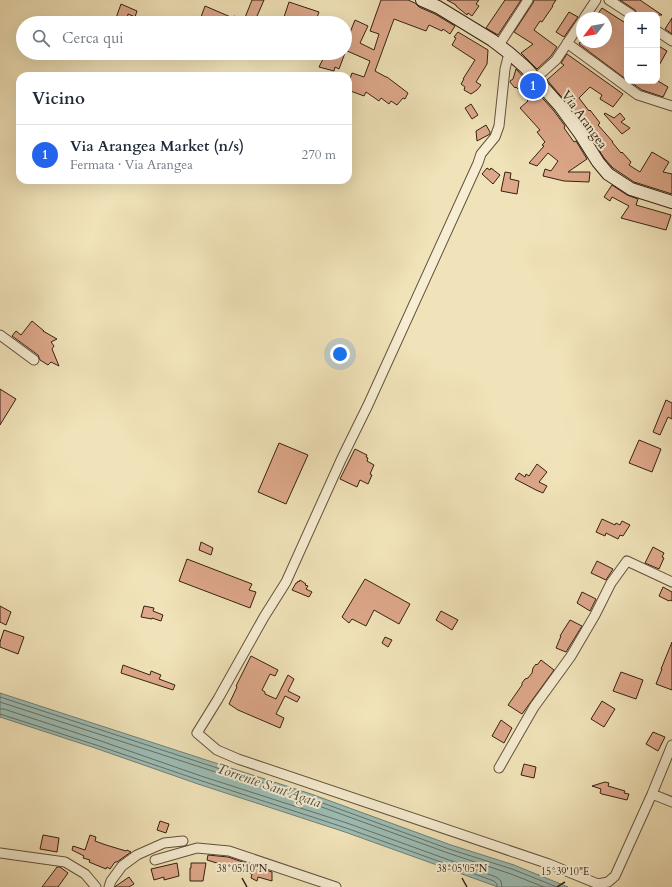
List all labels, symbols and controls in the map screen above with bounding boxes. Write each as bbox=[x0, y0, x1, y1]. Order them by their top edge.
north arrow bbox=[576, 12, 612, 48]
map controls bbox=[624, 12, 660, 84]
button: + bbox=[624, 12, 660, 48]
search box bbox=[16, 16, 352, 60]
icon: search bbox=[30, 27, 52, 49]
text: Cerca qui bbox=[62, 28, 124, 48]
button: − bbox=[624, 48, 660, 84]
pin: 1 bbox=[520, 71, 546, 101]
text: Vicino bbox=[32, 87, 85, 110]
street label: Via Arangea bbox=[557, 87, 612, 153]
text: Via Arangea Market (n/s) bbox=[70, 136, 244, 156]
text: 1 bbox=[42, 146, 48, 164]
text: 270 m bbox=[302, 146, 336, 164]
text: Fermata · Via Arangea bbox=[70, 156, 193, 174]
your location bbox=[330, 344, 350, 364]
water label: Torrente Sant'Agata bbox=[214, 759, 323, 812]
text: 38°05'10"N bbox=[217, 862, 268, 876]
text: 38°05'05"N bbox=[437, 862, 488, 876]
text: 15°39'10"E bbox=[541, 865, 589, 879]

